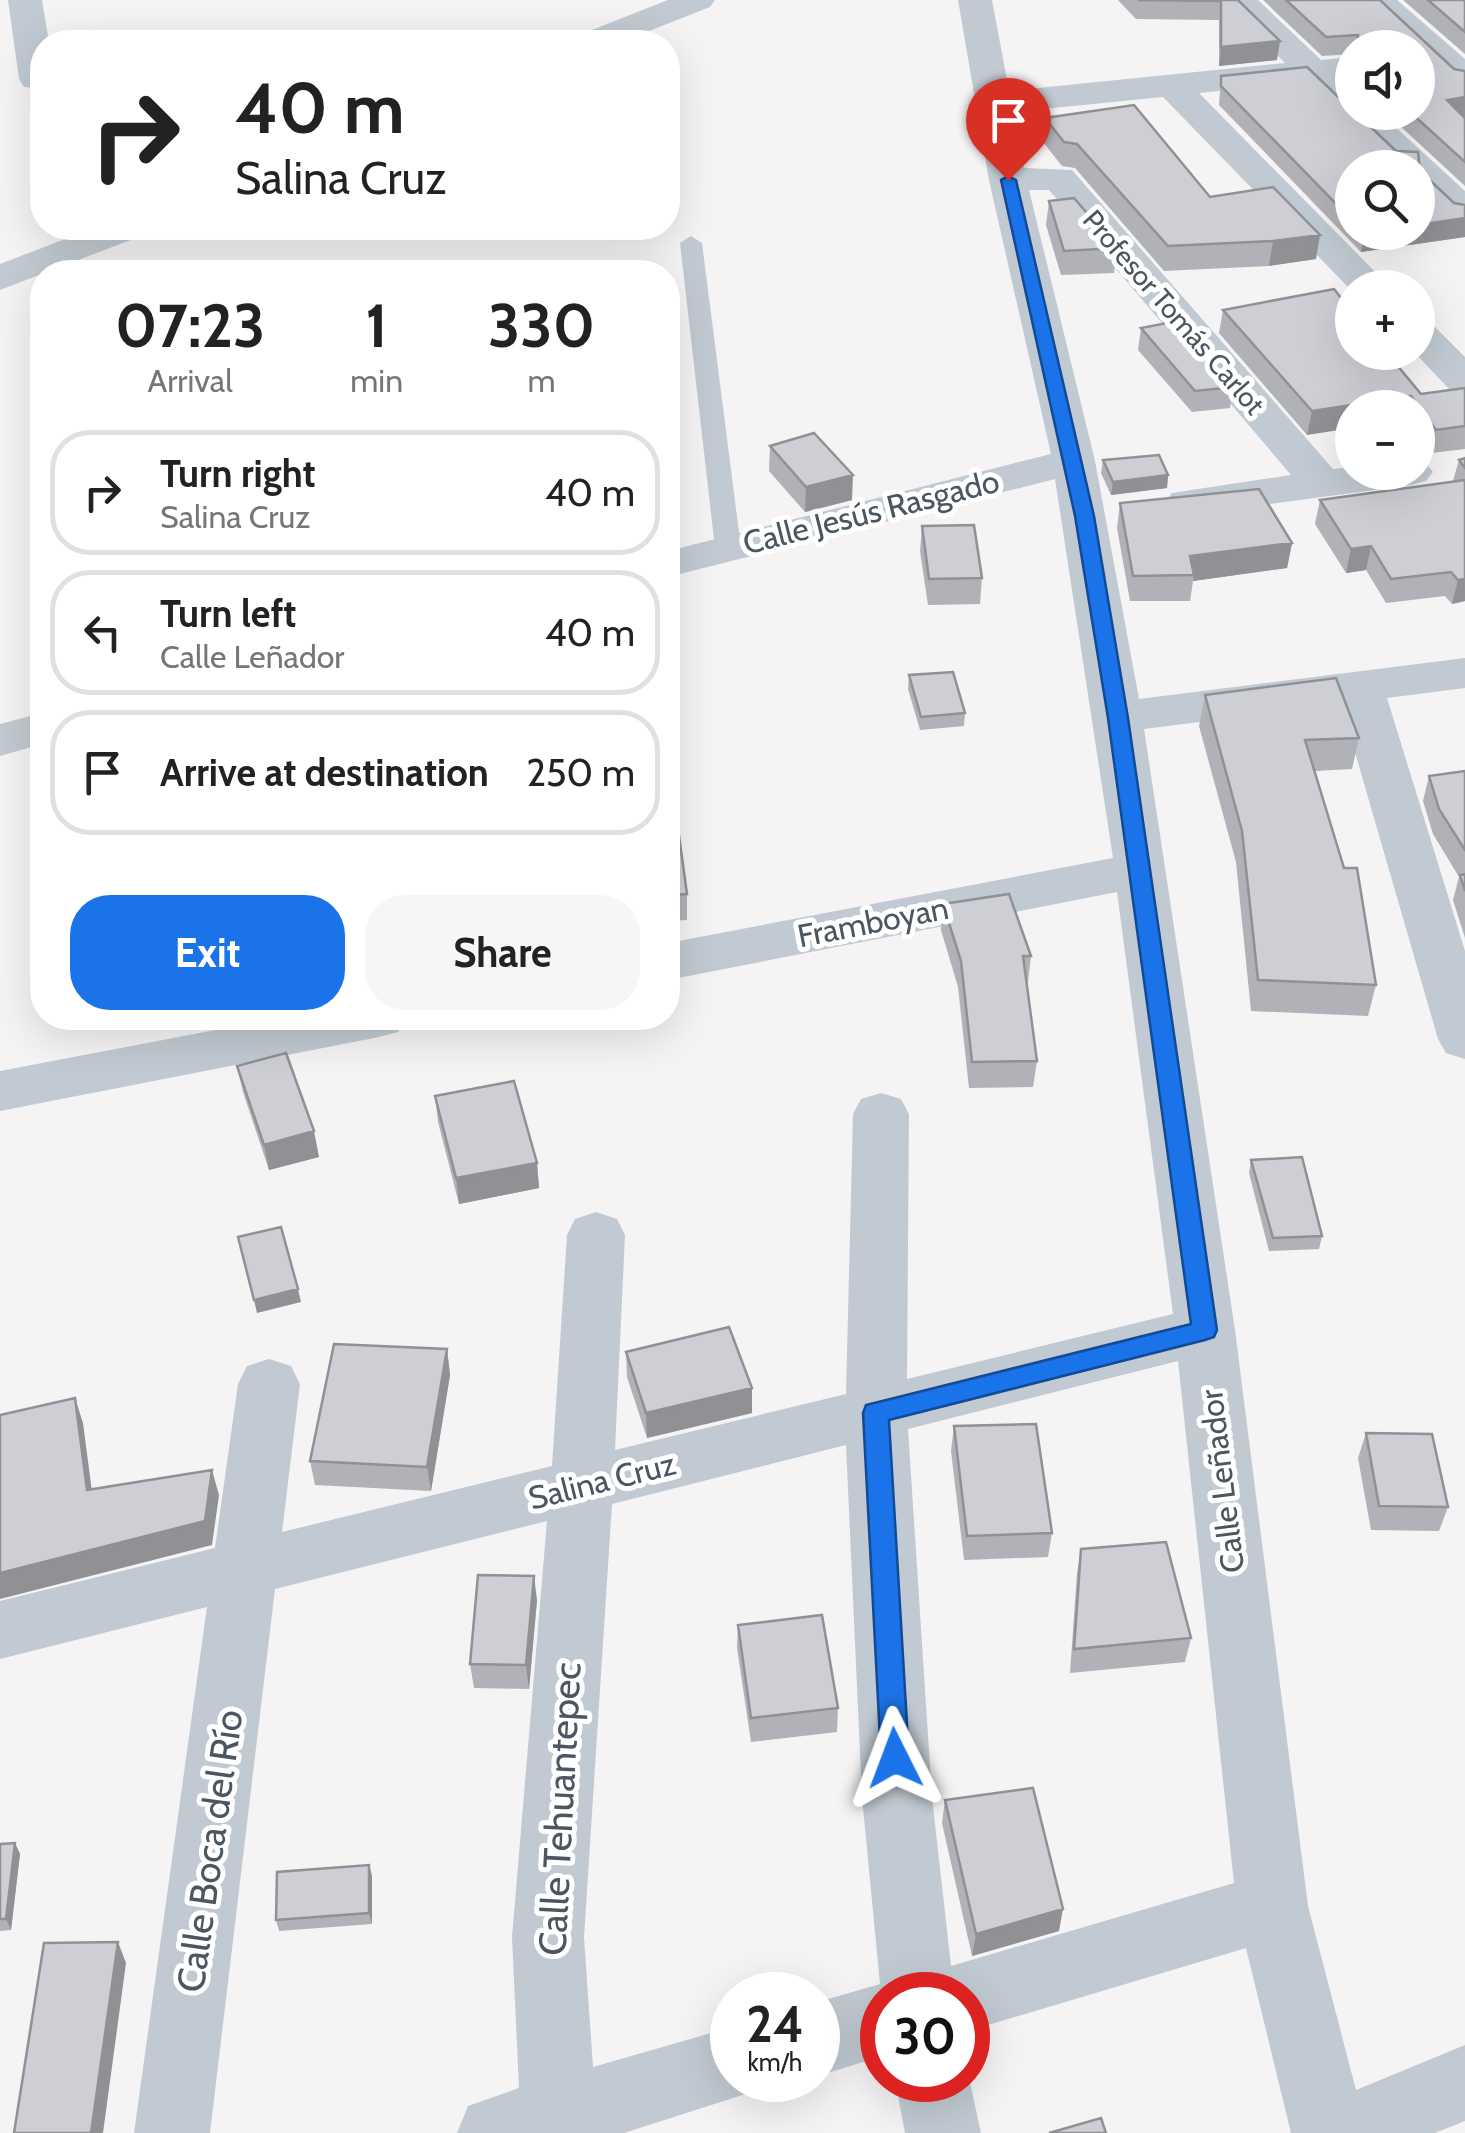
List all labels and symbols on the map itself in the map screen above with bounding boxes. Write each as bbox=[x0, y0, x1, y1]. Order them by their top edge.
pin bbox=[966, 78, 1051, 181]
street label: Profesor Tomás Carlot bbox=[1076, 203, 1272, 421]
street label: Calle Jesús Rasgado bbox=[739, 461, 1003, 562]
street label: Framboyan bbox=[794, 888, 952, 955]
street label: Calle Leñador bbox=[1191, 1386, 1252, 1575]
street label: Salina Cruz bbox=[524, 1443, 680, 1518]
street label: Calle Tehuantepec bbox=[528, 1661, 591, 1957]
position arrow bbox=[843, 1706, 947, 1810]
street label: Calle Boca del Río bbox=[166, 1707, 253, 1995]
speed limit sign: 30 bbox=[860, 1972, 990, 2102]

